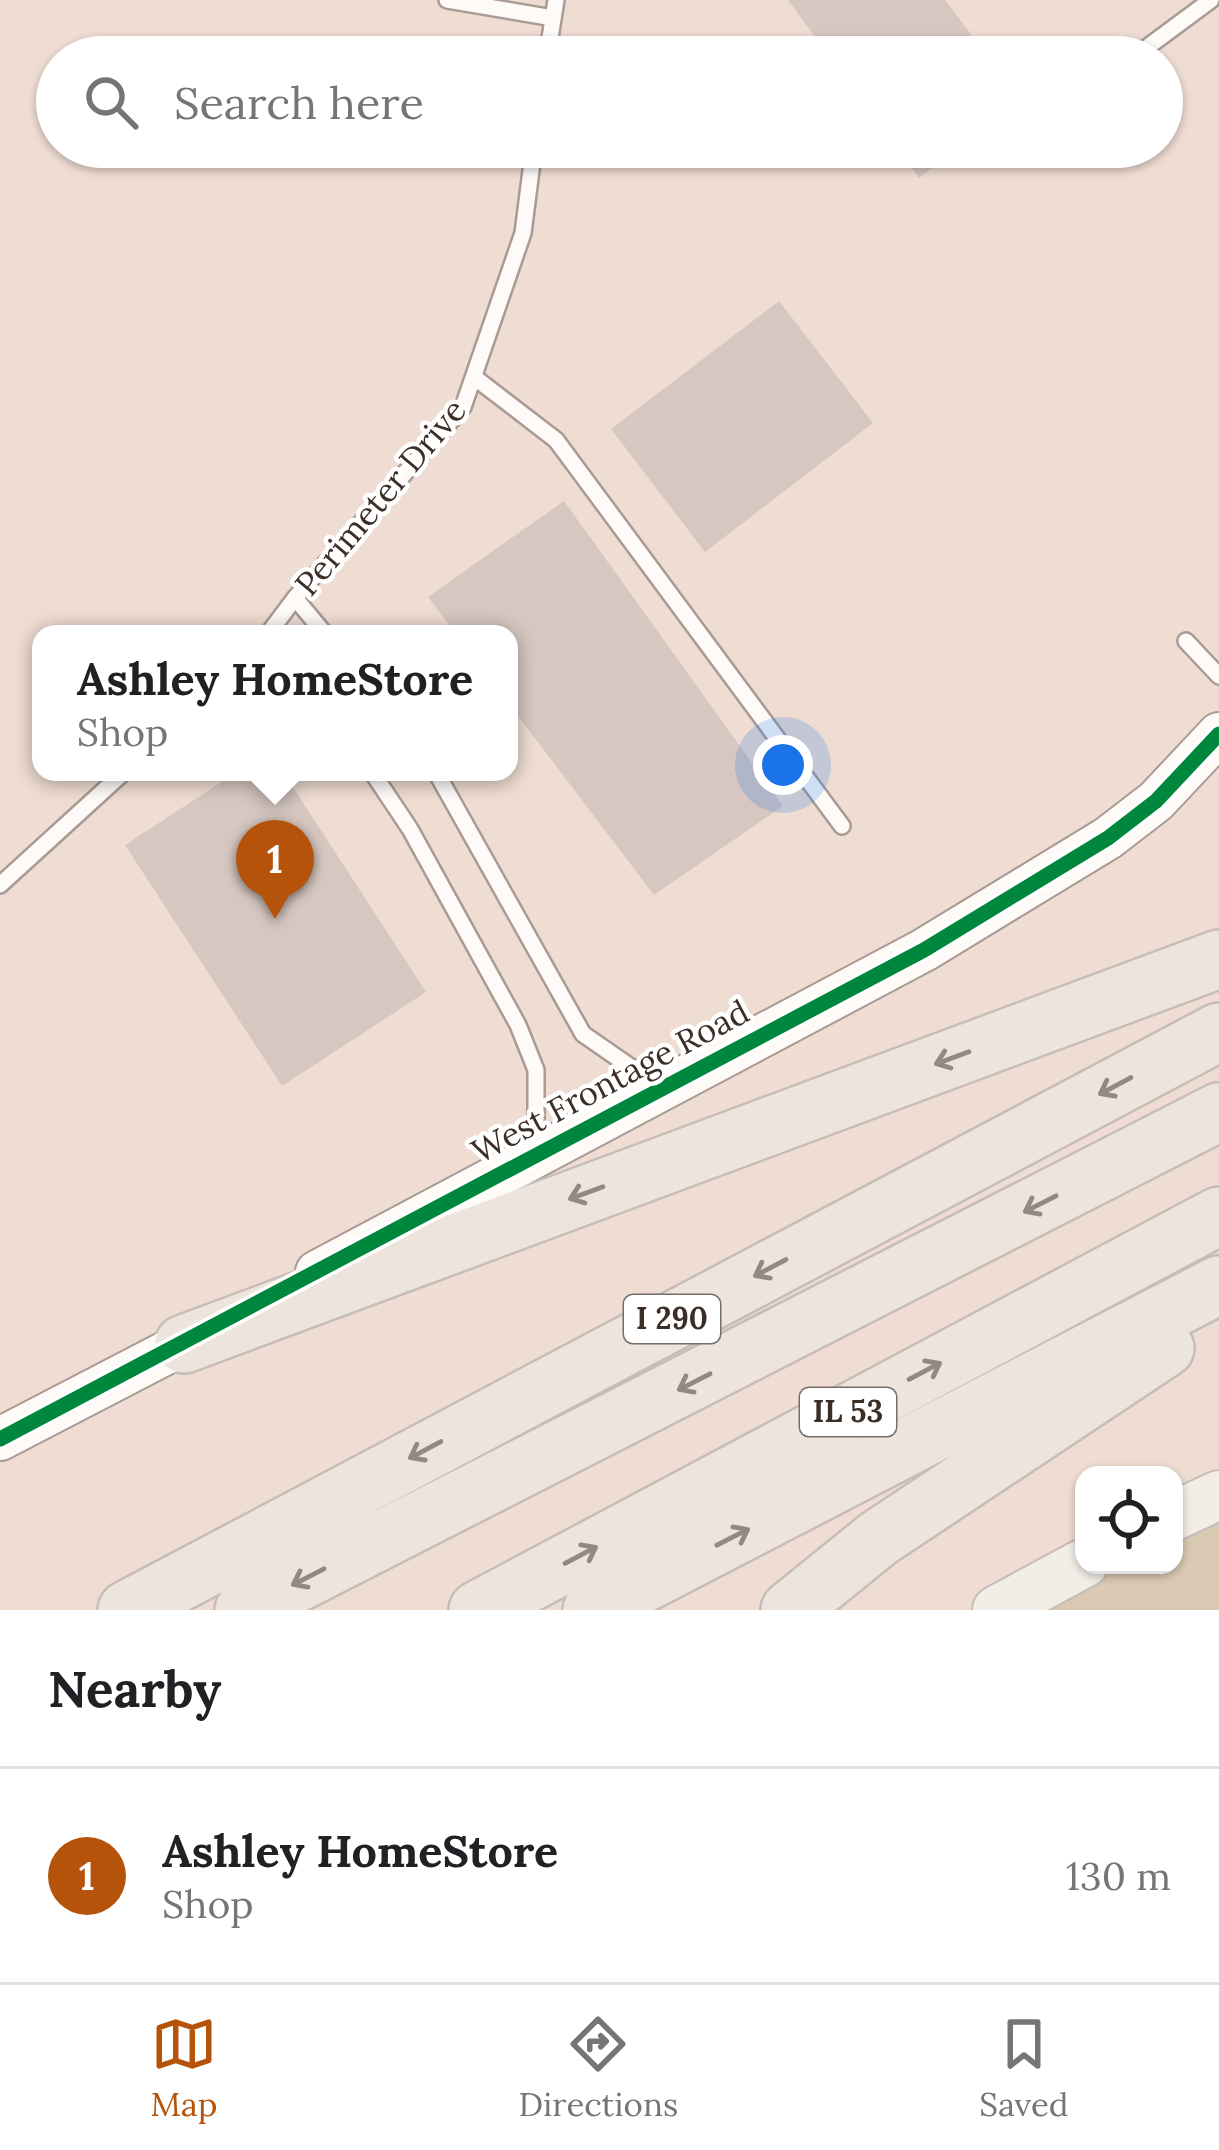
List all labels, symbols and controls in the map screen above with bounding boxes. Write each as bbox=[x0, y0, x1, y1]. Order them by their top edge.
search box bbox=[36, 36, 1183, 168]
icon: search bbox=[78, 69, 144, 135]
text: Search here bbox=[174, 74, 424, 131]
street label: Perimeter Drive bbox=[285, 390, 475, 604]
popup bbox=[32, 625, 518, 781]
text: Ashley HomeStore bbox=[77, 650, 473, 707]
text: Shop bbox=[77, 707, 168, 757]
your location bbox=[753, 735, 813, 795]
pin: 1 bbox=[236, 820, 314, 919]
street label: West Frontage Road bbox=[464, 990, 756, 1172]
one-way arrow bbox=[934, 1049, 971, 1070]
one-way arrow bbox=[1098, 1076, 1134, 1099]
one-way arrow bbox=[568, 1184, 605, 1205]
one-way arrow bbox=[1023, 1193, 1059, 1216]
one-way arrow bbox=[754, 1257, 789, 1280]
road number: I 290 bbox=[624, 1295, 720, 1343]
one-way arrow bbox=[907, 1359, 942, 1382]
one-way arrow bbox=[676, 1372, 712, 1395]
road number: IL 53 bbox=[800, 1388, 896, 1436]
one-way arrow bbox=[409, 1439, 444, 1462]
map controls bbox=[1075, 1466, 1183, 1574]
button: locate bbox=[1075, 1466, 1183, 1574]
one-way arrow bbox=[715, 1524, 751, 1547]
one-way arrow bbox=[562, 1542, 598, 1565]
one-way arrow bbox=[291, 1567, 327, 1590]
text: Nearby bbox=[48, 1656, 221, 1721]
text: Ashley HomeStore bbox=[162, 1822, 558, 1879]
text: 1 bbox=[79, 1851, 95, 1901]
text: 130 m bbox=[1066, 1851, 1171, 1901]
text: Shop bbox=[162, 1879, 254, 1929]
tab: Map bbox=[150, 2011, 218, 2125]
tab: Directions bbox=[519, 2011, 678, 2125]
tab: Saved bbox=[979, 2011, 1068, 2125]

